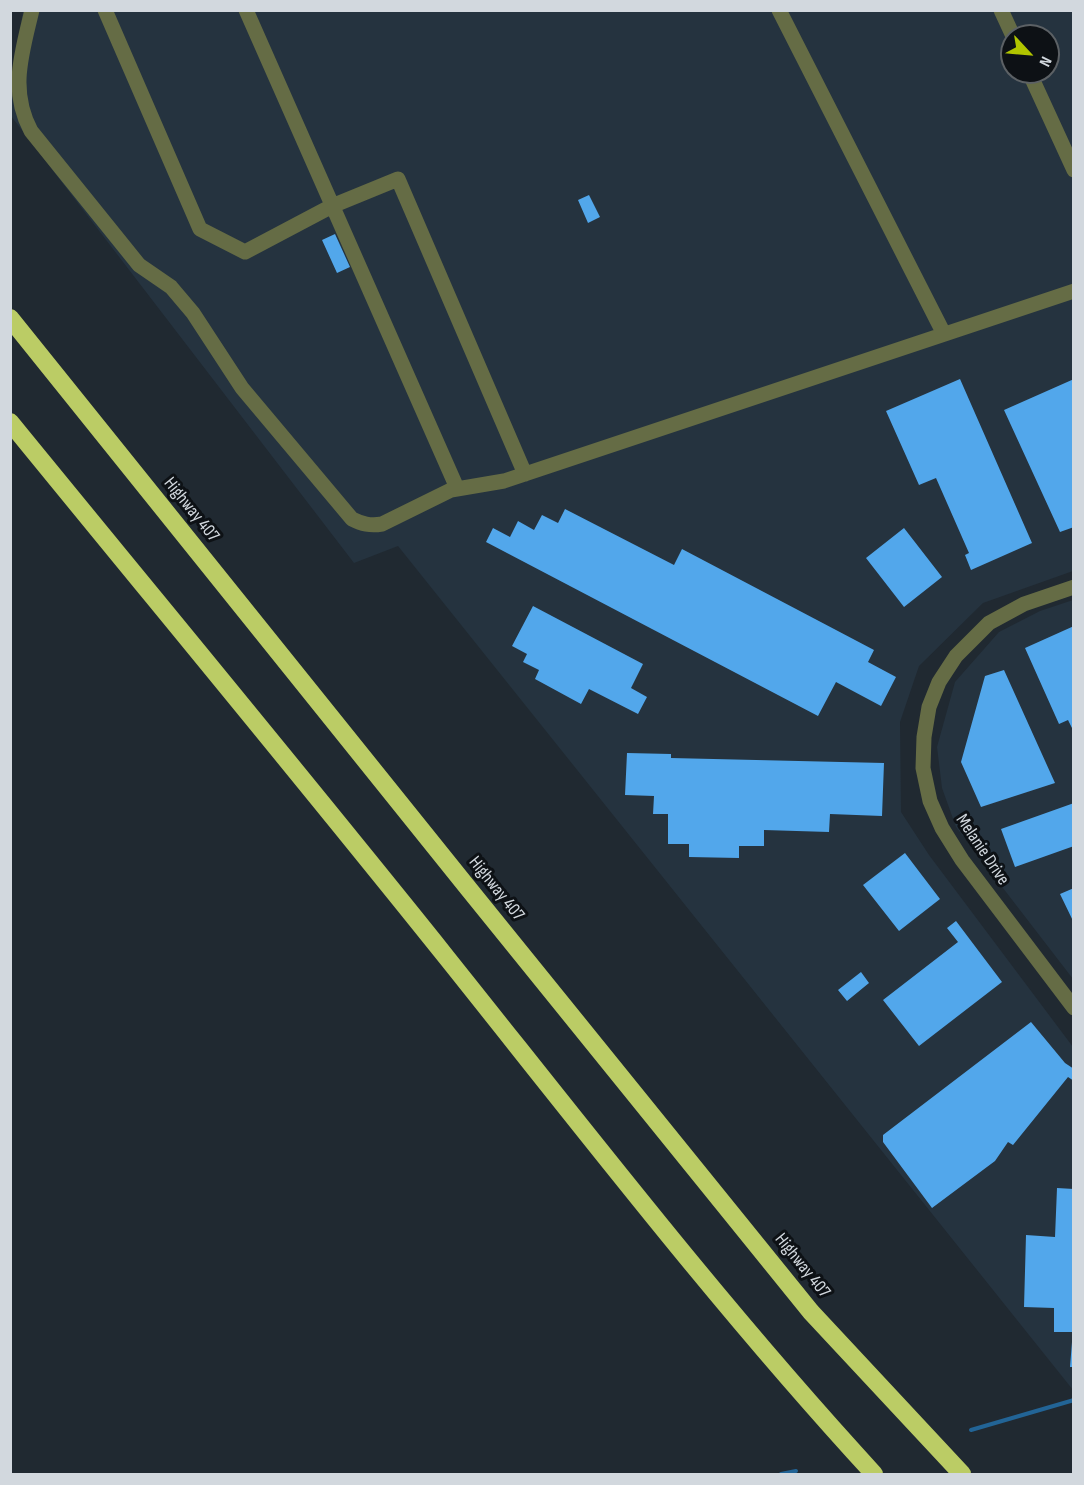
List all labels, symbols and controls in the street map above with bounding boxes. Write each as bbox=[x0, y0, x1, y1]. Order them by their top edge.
north arrow bbox=[1000, 24, 1060, 84]
text: N bbox=[1034, 53, 1055, 69]
street label: Highway 407 bbox=[159, 473, 223, 547]
street label: Melanie Drive bbox=[950, 810, 1014, 890]
street label: Highway 407 bbox=[464, 852, 528, 926]
street label: Highway 407 bbox=[770, 1229, 834, 1303]

